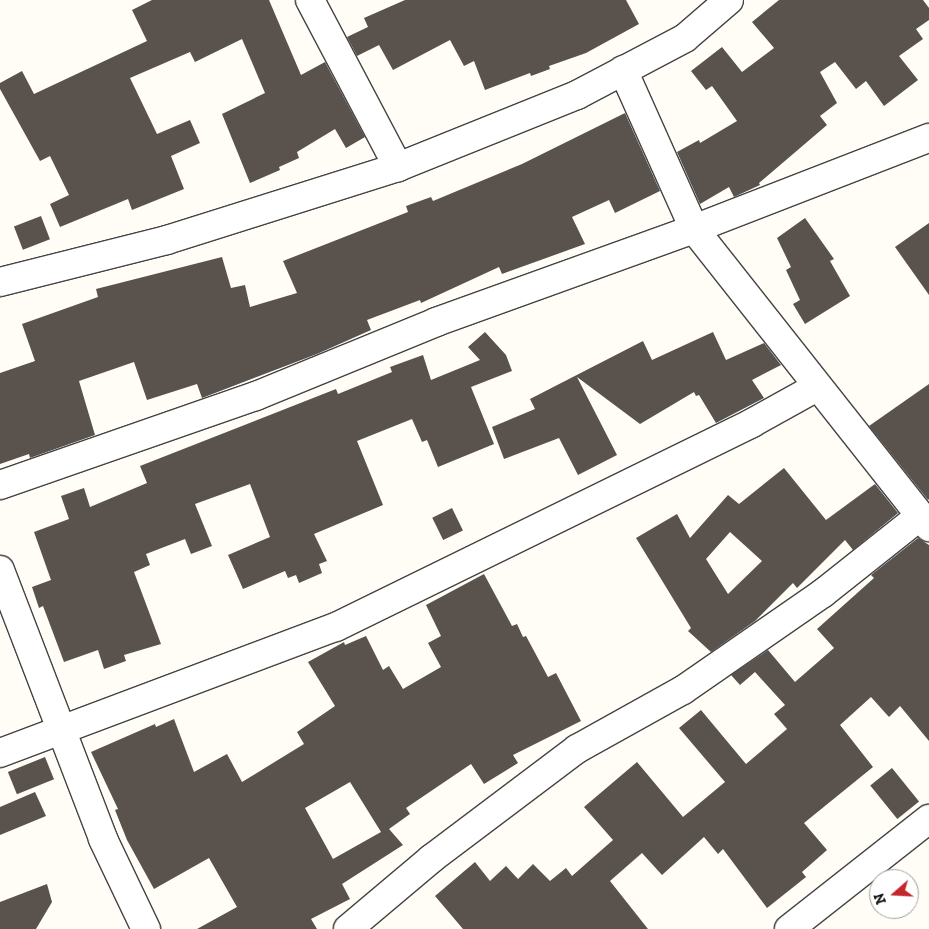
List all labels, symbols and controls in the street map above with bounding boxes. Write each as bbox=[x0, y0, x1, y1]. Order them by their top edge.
north arrow bbox=[869, 869, 919, 919]
text: N bbox=[871, 891, 890, 907]

